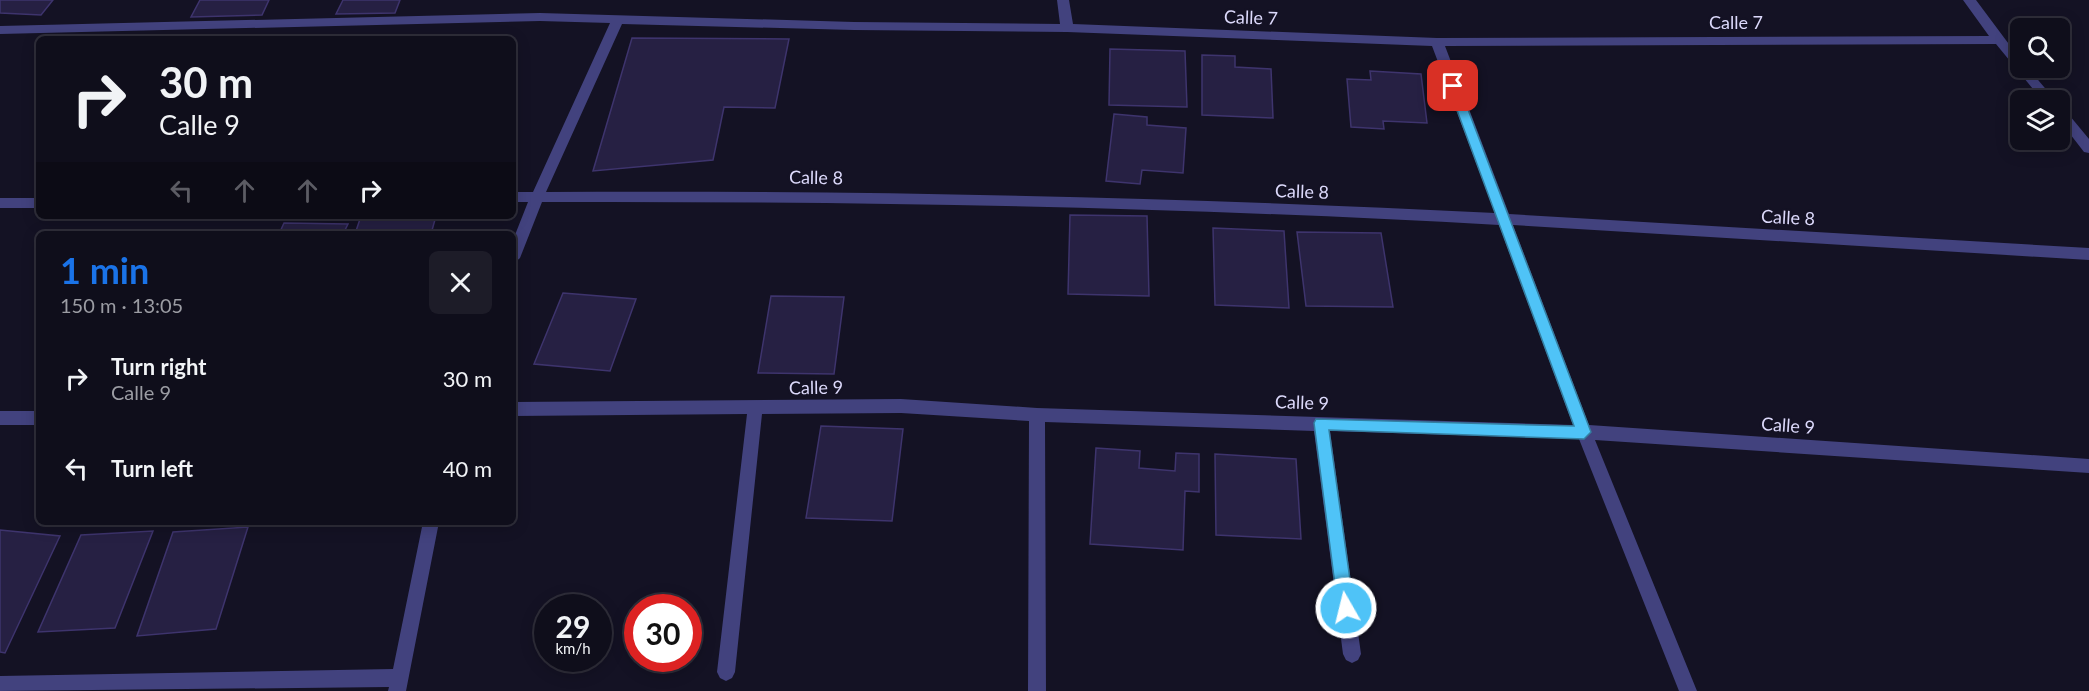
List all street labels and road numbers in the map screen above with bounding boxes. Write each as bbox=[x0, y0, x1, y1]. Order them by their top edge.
street label: Calle 7 bbox=[1224, 5, 1278, 29]
street label: Calle 7 bbox=[1709, 11, 1763, 33]
street label: Calle 8 bbox=[789, 166, 843, 188]
street label: Calle 8 bbox=[1275, 179, 1329, 203]
street label: Calle 8 bbox=[1760, 205, 1816, 229]
street label: Calle 9 bbox=[789, 376, 843, 398]
street label: Calle 9 bbox=[1275, 390, 1329, 414]
street label: Calle 9 bbox=[1760, 412, 1816, 438]

